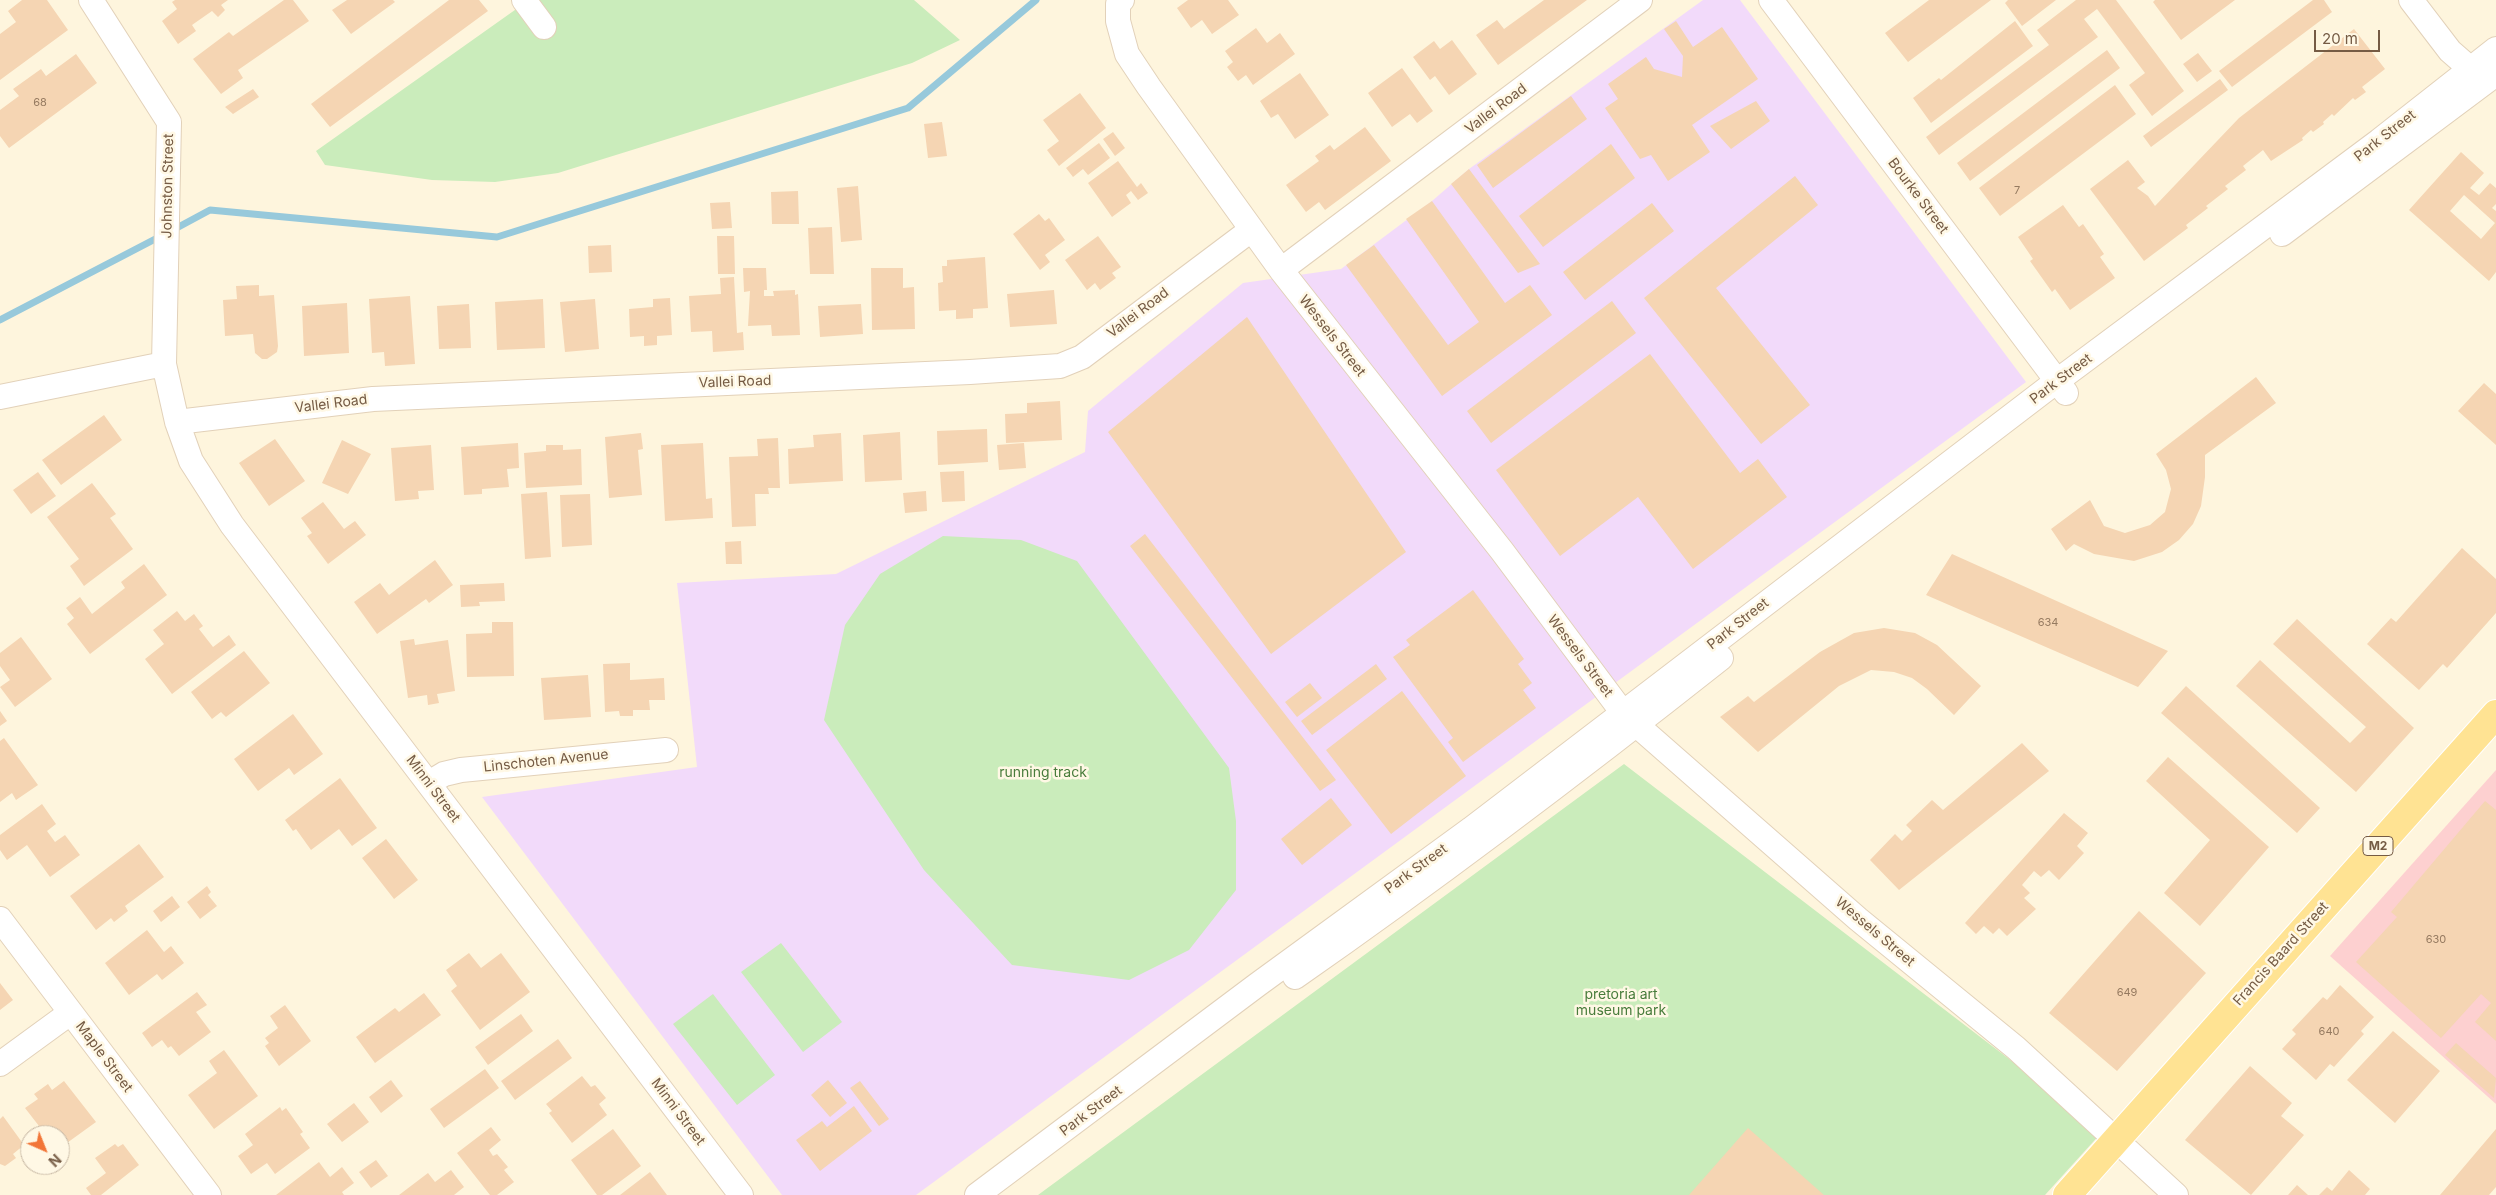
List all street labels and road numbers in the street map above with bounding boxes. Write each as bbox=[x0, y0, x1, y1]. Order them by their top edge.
street label: Vallei Road bbox=[1462, 80, 1530, 138]
street label: Park Street bbox=[2351, 107, 2419, 165]
street label: Johnston Street bbox=[159, 133, 177, 239]
street label: Bourke Street bbox=[1884, 155, 1952, 237]
street label: Vallei Road bbox=[1104, 284, 1172, 342]
street label: Wessels Street bbox=[1295, 292, 1369, 380]
street label: Park Street bbox=[2027, 350, 2095, 408]
street label: Vallei Road bbox=[698, 372, 772, 392]
street label: Vallei Road bbox=[294, 391, 368, 417]
street label: Park Street bbox=[1704, 595, 1772, 653]
street label: Wessels Street bbox=[1544, 612, 1616, 700]
street label: Linschoten Avenue bbox=[483, 746, 609, 776]
street label: Minni Street bbox=[402, 752, 464, 826]
road number: M2 bbox=[2363, 836, 2393, 856]
street label: Park Street bbox=[1381, 841, 1451, 897]
street label: Wessels Street bbox=[1832, 894, 1918, 970]
street label: Francis Baard Street bbox=[2230, 899, 2332, 1009]
street label: Maple Street bbox=[72, 1018, 136, 1096]
street label: Minni Street bbox=[647, 1075, 709, 1149]
street label: Park Street bbox=[1057, 1082, 1125, 1140]

